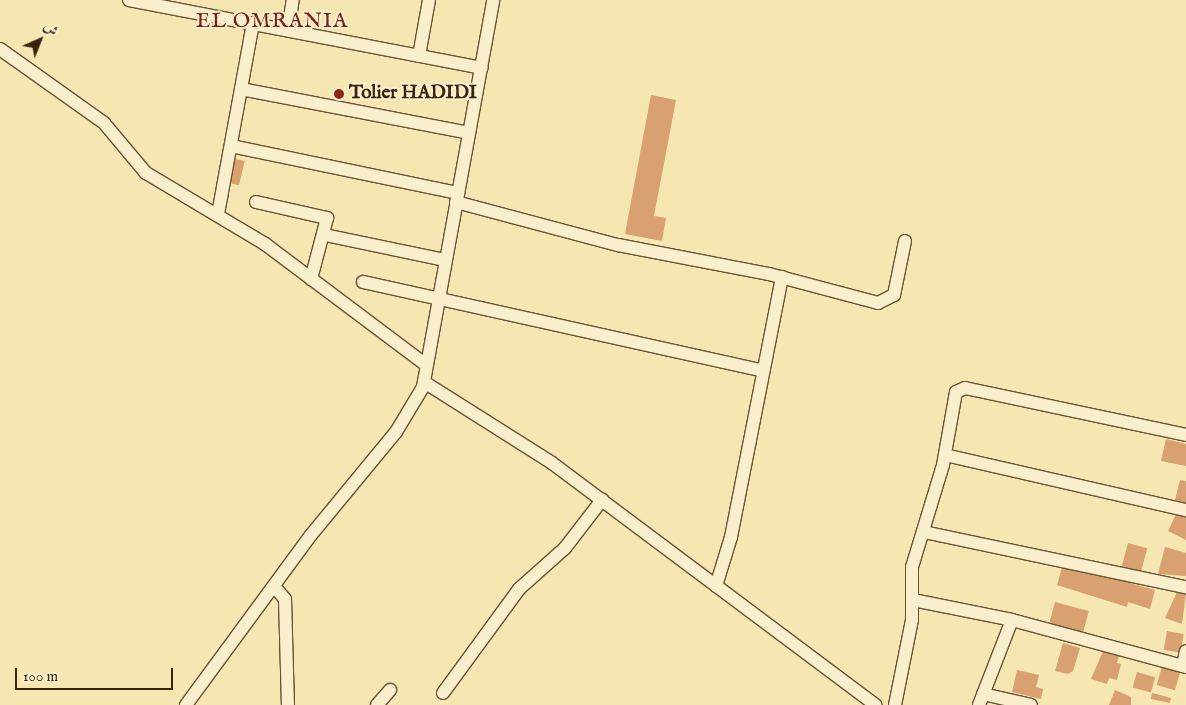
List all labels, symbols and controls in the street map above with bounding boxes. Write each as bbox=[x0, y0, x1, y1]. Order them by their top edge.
district label: EL OMRANIA bbox=[194, 9, 350, 35]
north arrow bbox=[15, 15, 65, 65]
text: ش bbox=[39, 18, 62, 41]
place label: Tolier HADIDI bbox=[349, 83, 477, 105]
marker: Tolier HADIDI bbox=[333, 88, 345, 100]
scale bar bbox=[18, 658, 175, 690]
text: 100 m bbox=[23, 667, 58, 686]

